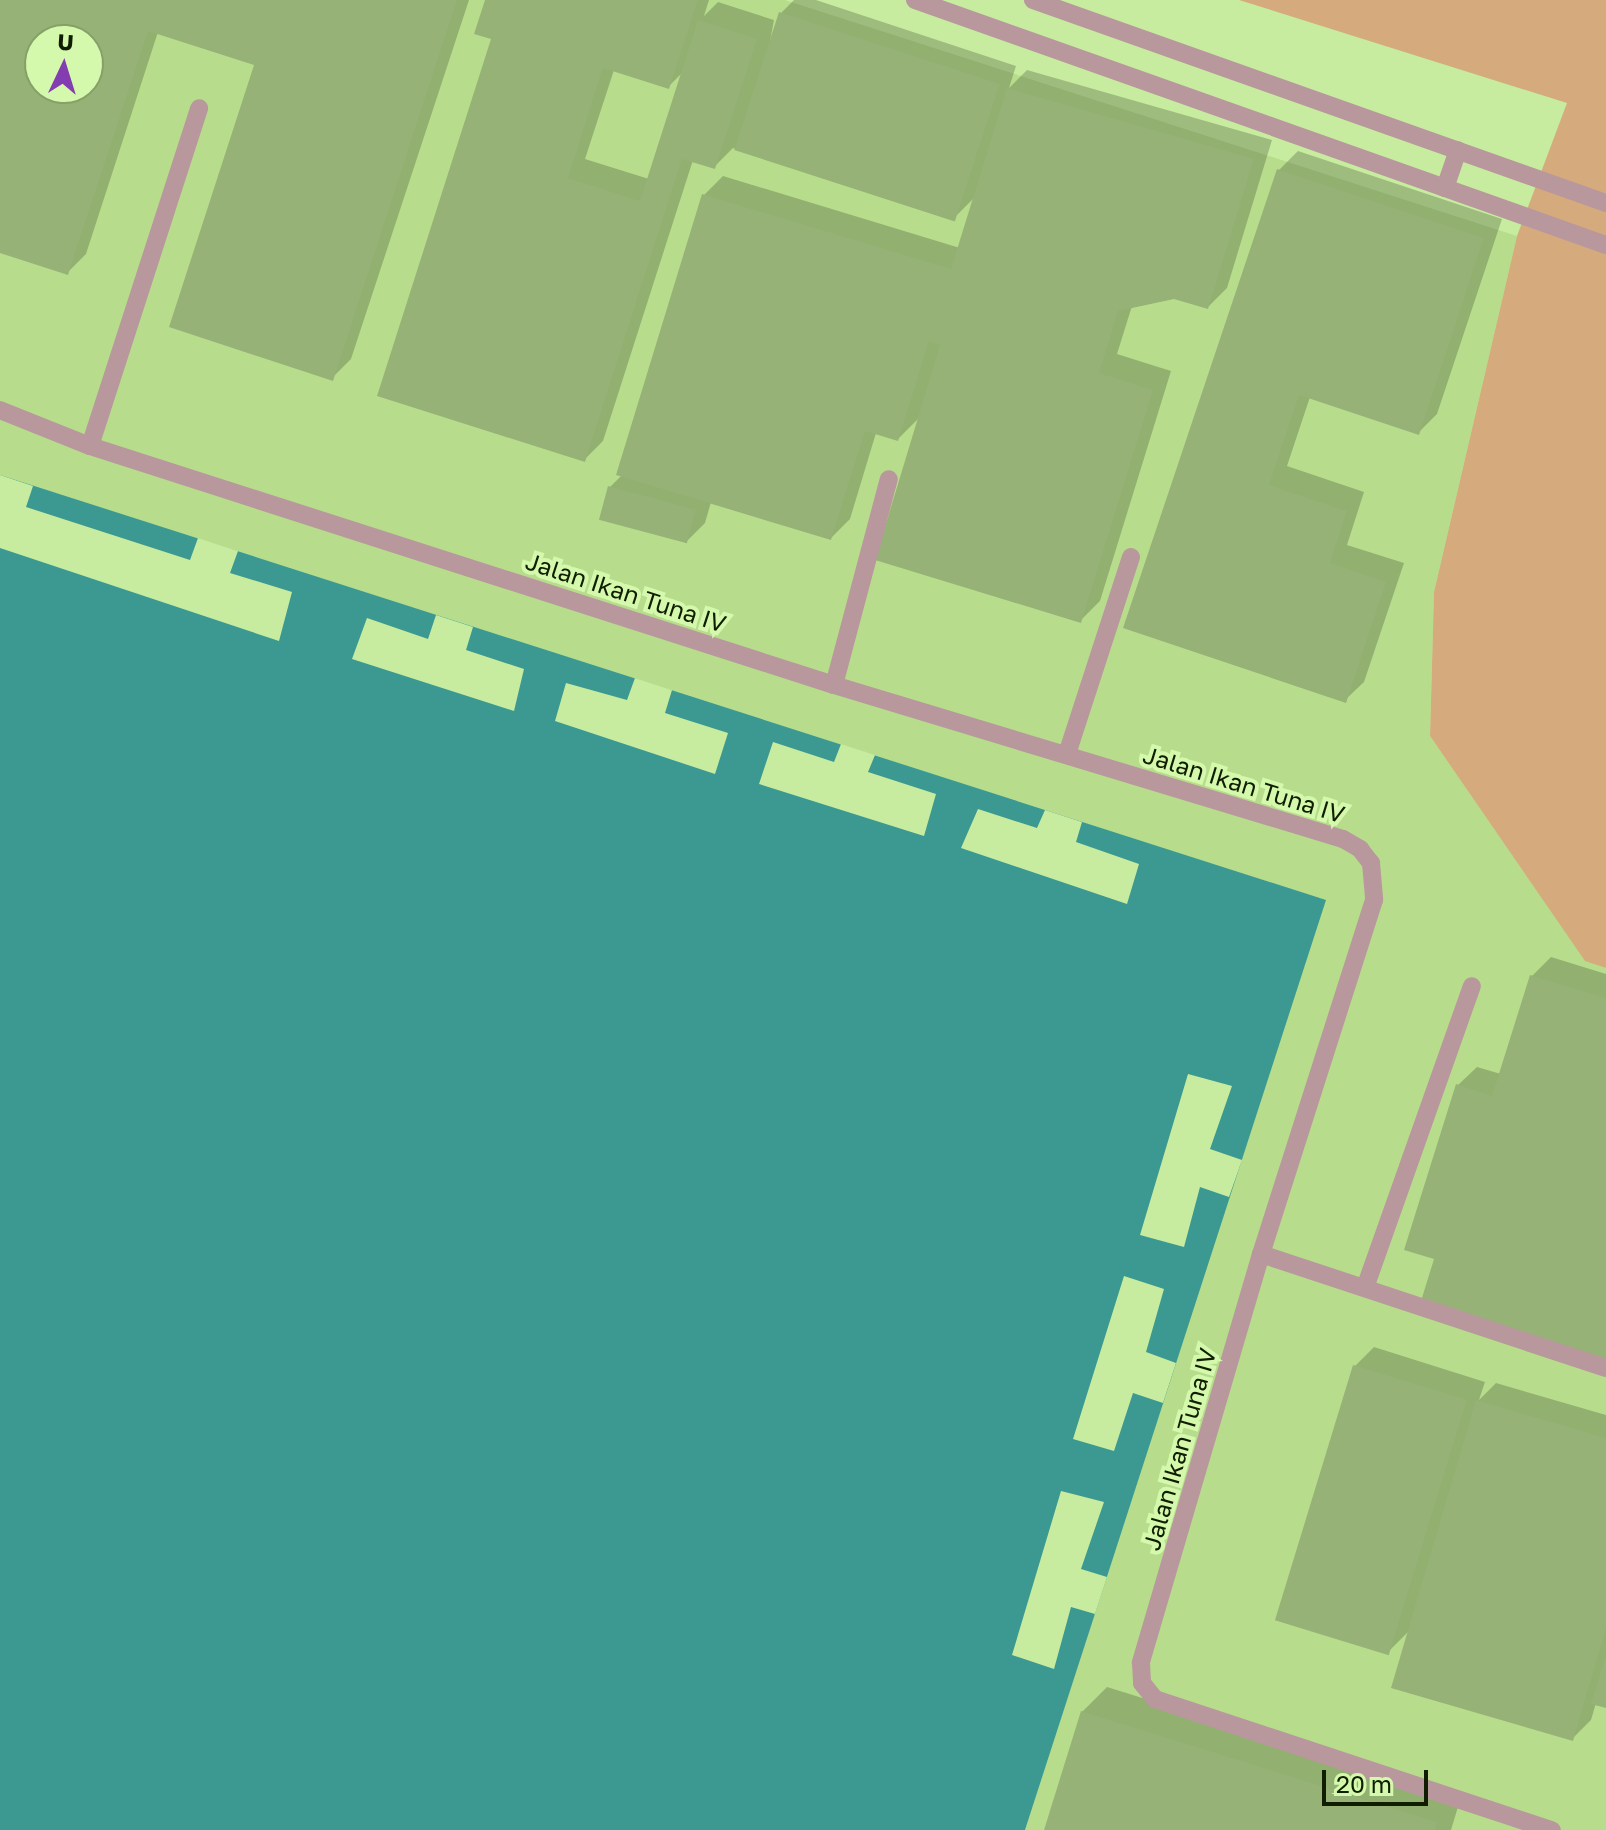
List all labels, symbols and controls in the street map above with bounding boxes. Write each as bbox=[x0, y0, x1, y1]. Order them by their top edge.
north arrow bbox=[24, 24, 104, 104]
text: U bbox=[57, 28, 75, 56]
street label: Jalan Ikan Tuna IV bbox=[522, 546, 730, 638]
street label: Jalan Ikan Tuna IV bbox=[1140, 740, 1348, 828]
street label: Jalan Ikan Tuna IV bbox=[1136, 1344, 1222, 1554]
scale bar bbox=[1326, 1754, 1432, 1804]
text: 20 m bbox=[1336, 1769, 1392, 1798]

